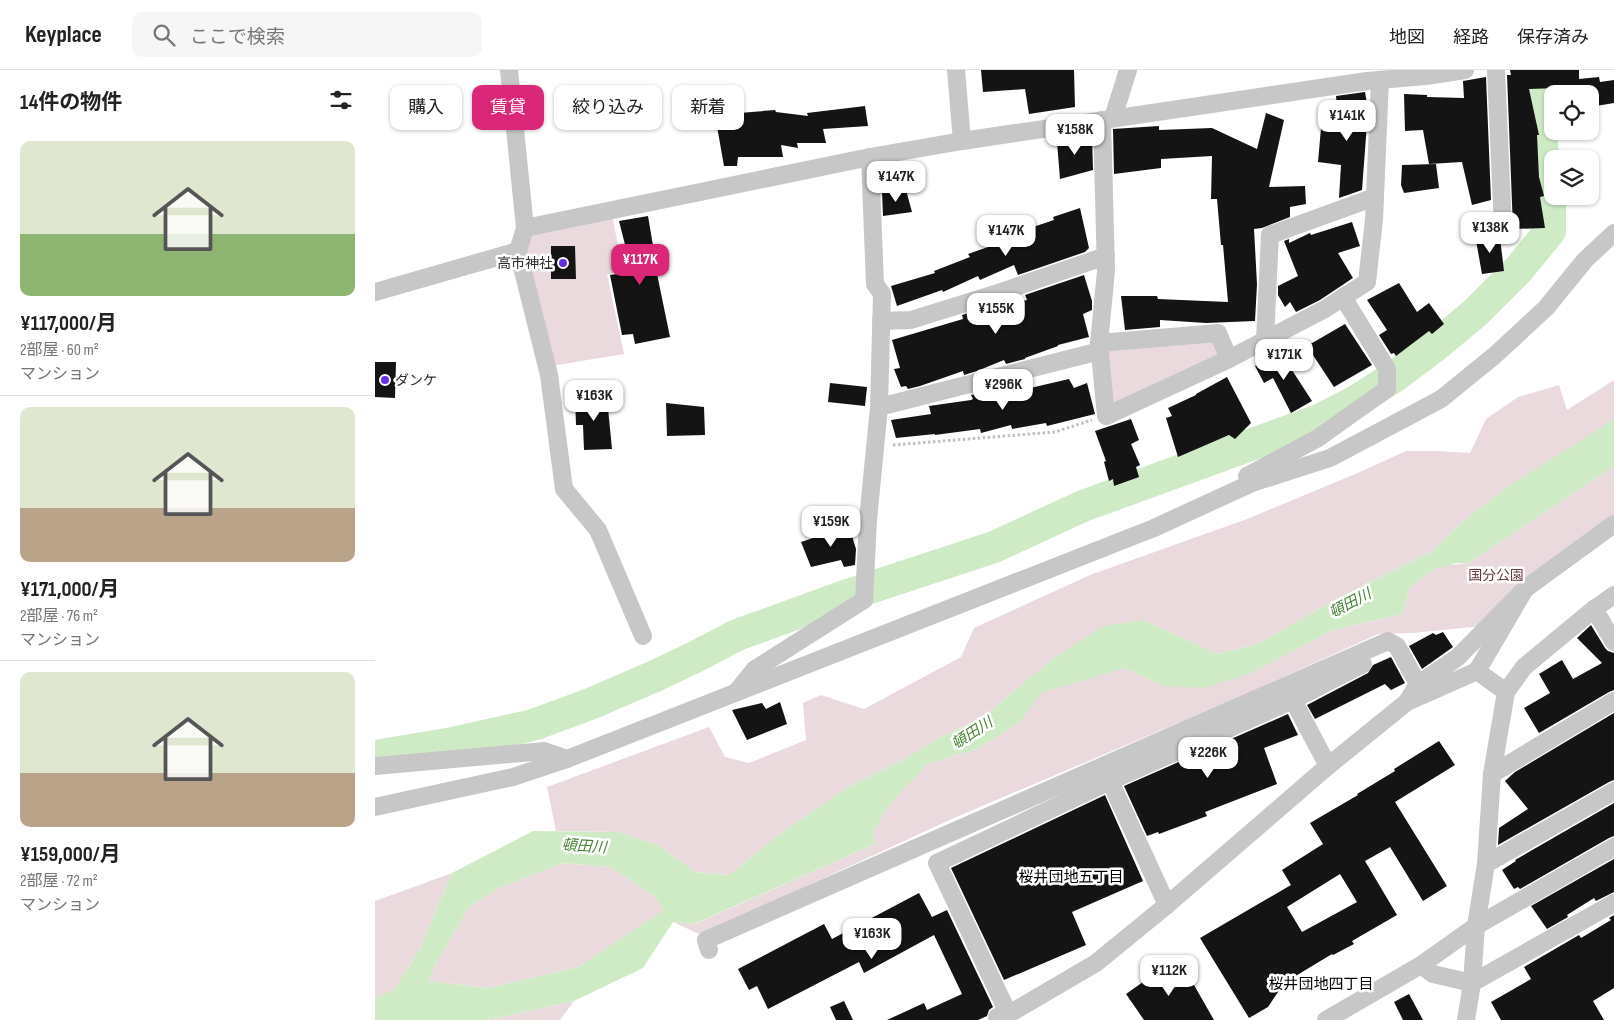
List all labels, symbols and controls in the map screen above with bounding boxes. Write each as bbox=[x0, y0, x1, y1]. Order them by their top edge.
search box bbox=[132, 12, 482, 57]
text: Keyplace bbox=[25, 20, 102, 49]
icon: search bbox=[150, 21, 178, 49]
text: ここで検索 bbox=[190, 26, 285, 49]
text: 地図 bbox=[1389, 27, 1425, 48]
text: 経路 bbox=[1453, 27, 1489, 48]
text: 保存済み bbox=[1517, 27, 1589, 48]
chip: 購入 bbox=[390, 85, 462, 130]
chip: 賃貸 bbox=[472, 85, 544, 130]
chip: 絞り込み bbox=[554, 85, 662, 130]
chip: 新着 bbox=[672, 85, 744, 130]
map controls bbox=[1544, 85, 1599, 205]
button: locate bbox=[1544, 85, 1599, 140]
icon: filters bbox=[327, 86, 355, 114]
text: 14件の物件 bbox=[20, 90, 122, 115]
pin: ¥141K bbox=[1312, 100, 1382, 142]
text: ¥141K bbox=[1329, 106, 1365, 125]
pin: ¥158K bbox=[1040, 114, 1110, 156]
text: ¥158K bbox=[1056, 120, 1094, 139]
button: layers bbox=[1544, 150, 1599, 205]
pin: ¥147K bbox=[861, 160, 931, 203]
text: ¥147K bbox=[878, 167, 914, 186]
icon: home bbox=[143, 174, 233, 264]
pin: ¥138K bbox=[1455, 212, 1525, 254]
pin: ¥147K bbox=[971, 214, 1041, 257]
text: ¥138K bbox=[1471, 218, 1509, 237]
text: ¥147K bbox=[988, 221, 1024, 240]
pin: ¥117K bbox=[605, 244, 675, 286]
text: ¥117K bbox=[622, 250, 658, 269]
place label: 高市神社 bbox=[497, 255, 553, 272]
marker: 高市神社 bbox=[557, 257, 569, 269]
pin: ¥155K bbox=[961, 292, 1031, 335]
text: ¥155K bbox=[978, 299, 1014, 318]
text: ¥117,000/月 bbox=[20, 311, 117, 336]
pin: ¥171K bbox=[1249, 338, 1319, 381]
text: 2部屋 · 60 m² bbox=[20, 341, 99, 360]
text: ¥171K bbox=[1266, 345, 1302, 364]
text: マンション bbox=[20, 365, 100, 384]
pin: ¥296K bbox=[968, 368, 1038, 411]
place label: ダンケ bbox=[395, 372, 437, 389]
marker: ダンケ bbox=[379, 374, 391, 386]
text: ¥296K bbox=[984, 375, 1022, 394]
pin: ¥163K bbox=[559, 380, 629, 422]
text: ¥163K bbox=[575, 386, 613, 405]
icon: home bbox=[143, 439, 233, 529]
pin: ¥159K bbox=[796, 506, 866, 548]
text: ¥159K bbox=[812, 512, 850, 531]
park label: 国分公園 bbox=[1468, 567, 1524, 584]
text: ¥171,000/月 bbox=[20, 577, 119, 602]
water label: 頓田川 bbox=[1326, 584, 1376, 622]
text: 2部屋 · 76 m² bbox=[20, 607, 98, 626]
text: マンション bbox=[20, 631, 100, 650]
icon: home bbox=[143, 704, 233, 794]
water label: 頓田川 bbox=[948, 712, 998, 754]
pin: ¥226K bbox=[1173, 736, 1243, 779]
text: ¥226K bbox=[1189, 743, 1227, 762]
water label: 頓田川 bbox=[561, 835, 609, 858]
text: ¥159,000/月 bbox=[20, 842, 121, 867]
district label: 桜井団地五丁目 bbox=[1018, 868, 1124, 887]
text: 2部屋 · 72 m² bbox=[20, 872, 98, 891]
text: マンション bbox=[20, 896, 100, 915]
pin: ¥163K bbox=[837, 918, 907, 960]
text: ¥163K bbox=[853, 924, 891, 943]
pin: ¥112K bbox=[1134, 954, 1204, 997]
text: ¥112K bbox=[1151, 961, 1187, 980]
district label: 桜井団地四丁目 bbox=[1268, 975, 1374, 994]

